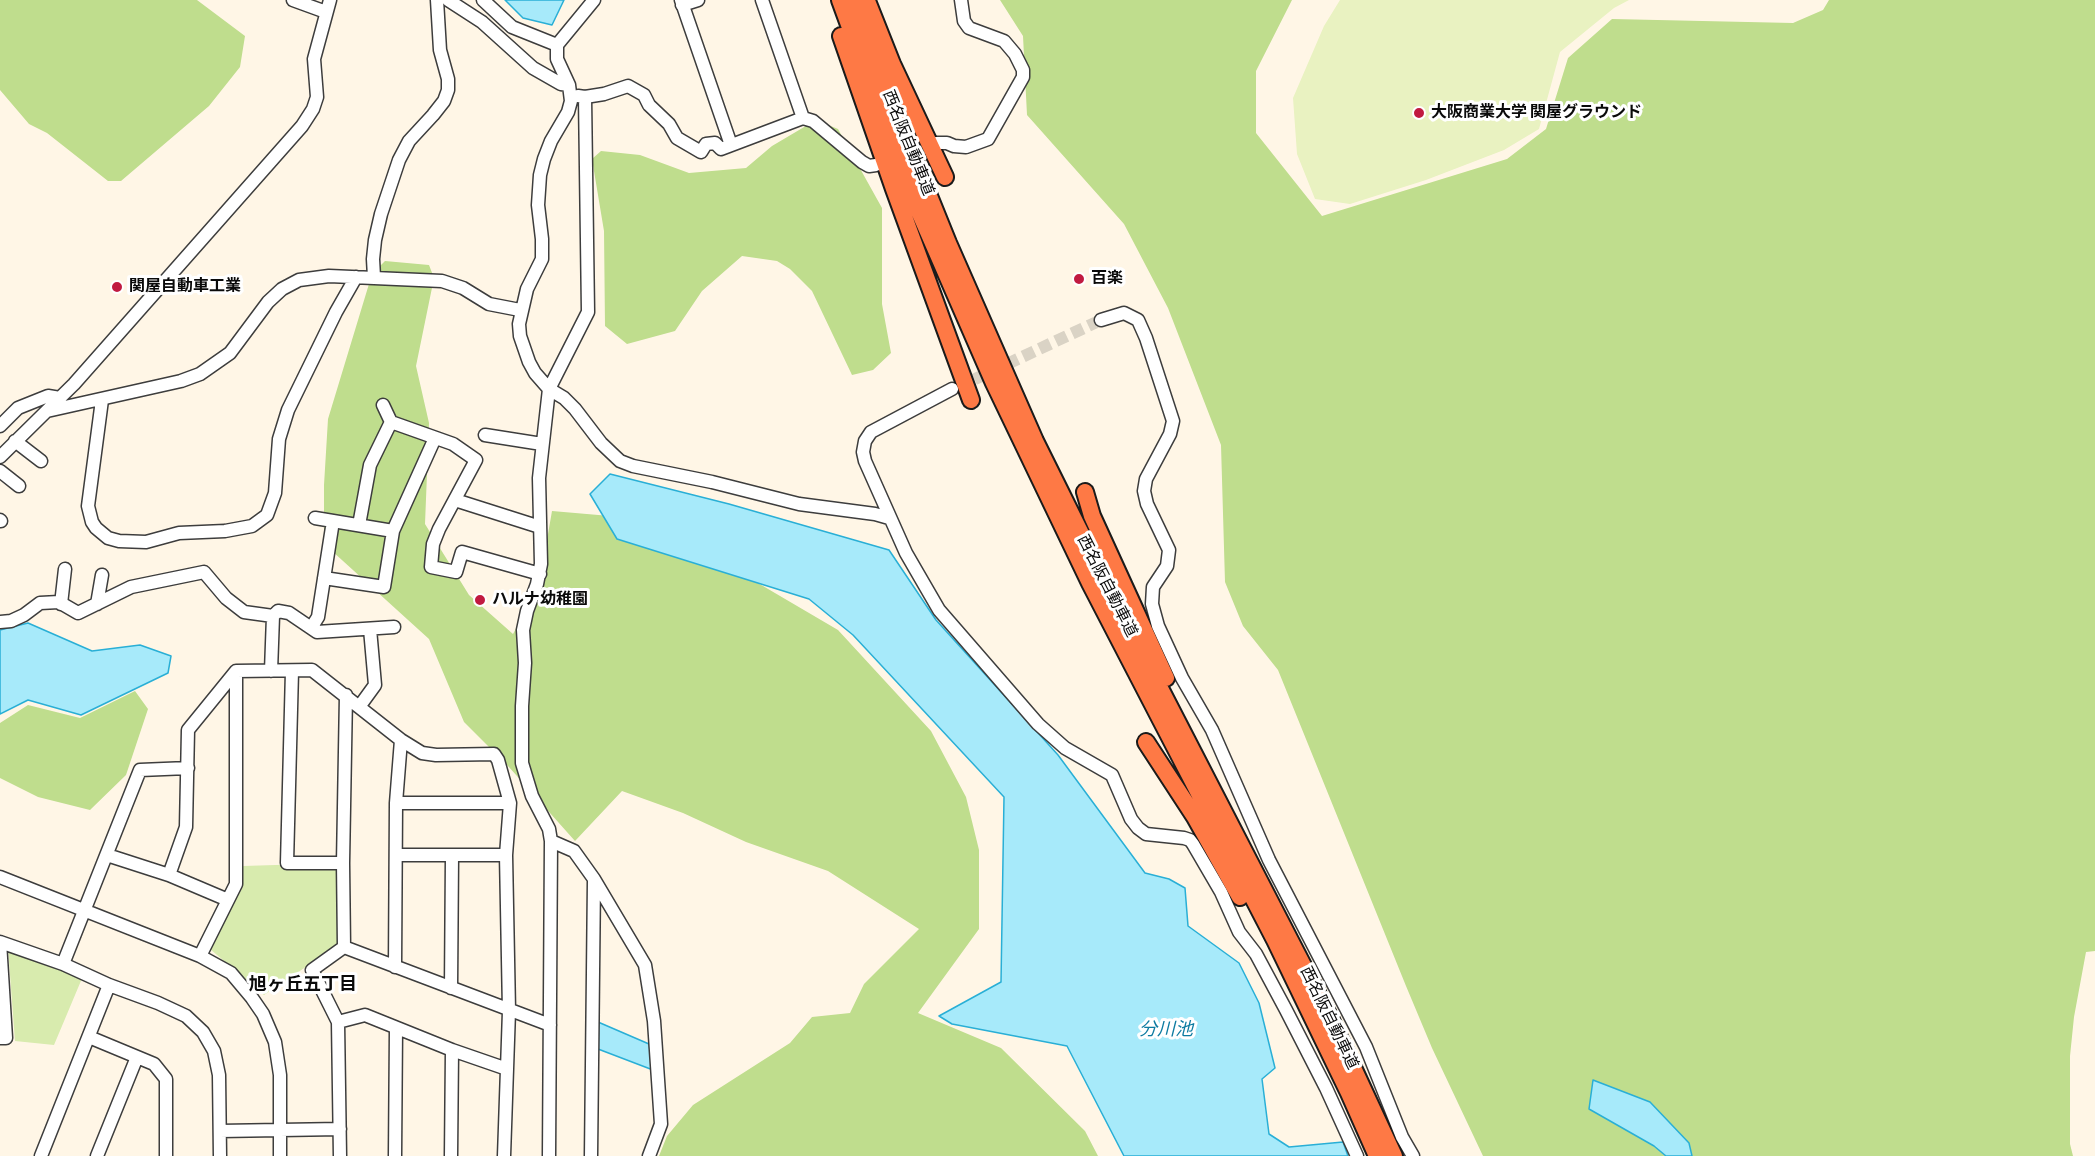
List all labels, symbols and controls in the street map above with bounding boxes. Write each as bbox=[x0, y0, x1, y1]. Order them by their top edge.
street label: 西名阪自動車道 bbox=[878, 87, 938, 199]
place label: 大阪商業大学 関屋グラウンド bbox=[1431, 103, 1642, 123]
marker: 大阪商業大学 関屋グラウンド bbox=[1412, 106, 1426, 120]
place label: 百楽 bbox=[1091, 269, 1123, 289]
marker: 百楽 bbox=[1072, 272, 1086, 286]
place label: 関屋自動車工業 bbox=[129, 277, 241, 297]
marker: 関屋自動車工業 bbox=[110, 280, 124, 294]
street label: 西名阪自動車道 bbox=[1073, 532, 1141, 640]
place label: ハルナ幼稚園 bbox=[492, 590, 588, 610]
marker: ハルナ幼稚園 bbox=[473, 593, 487, 607]
street label: 西名阪自動車道 bbox=[1296, 963, 1362, 1073]
district label: 旭ヶ丘五丁目 bbox=[249, 974, 357, 996]
water label: 分川池 bbox=[1139, 1019, 1193, 1041]

